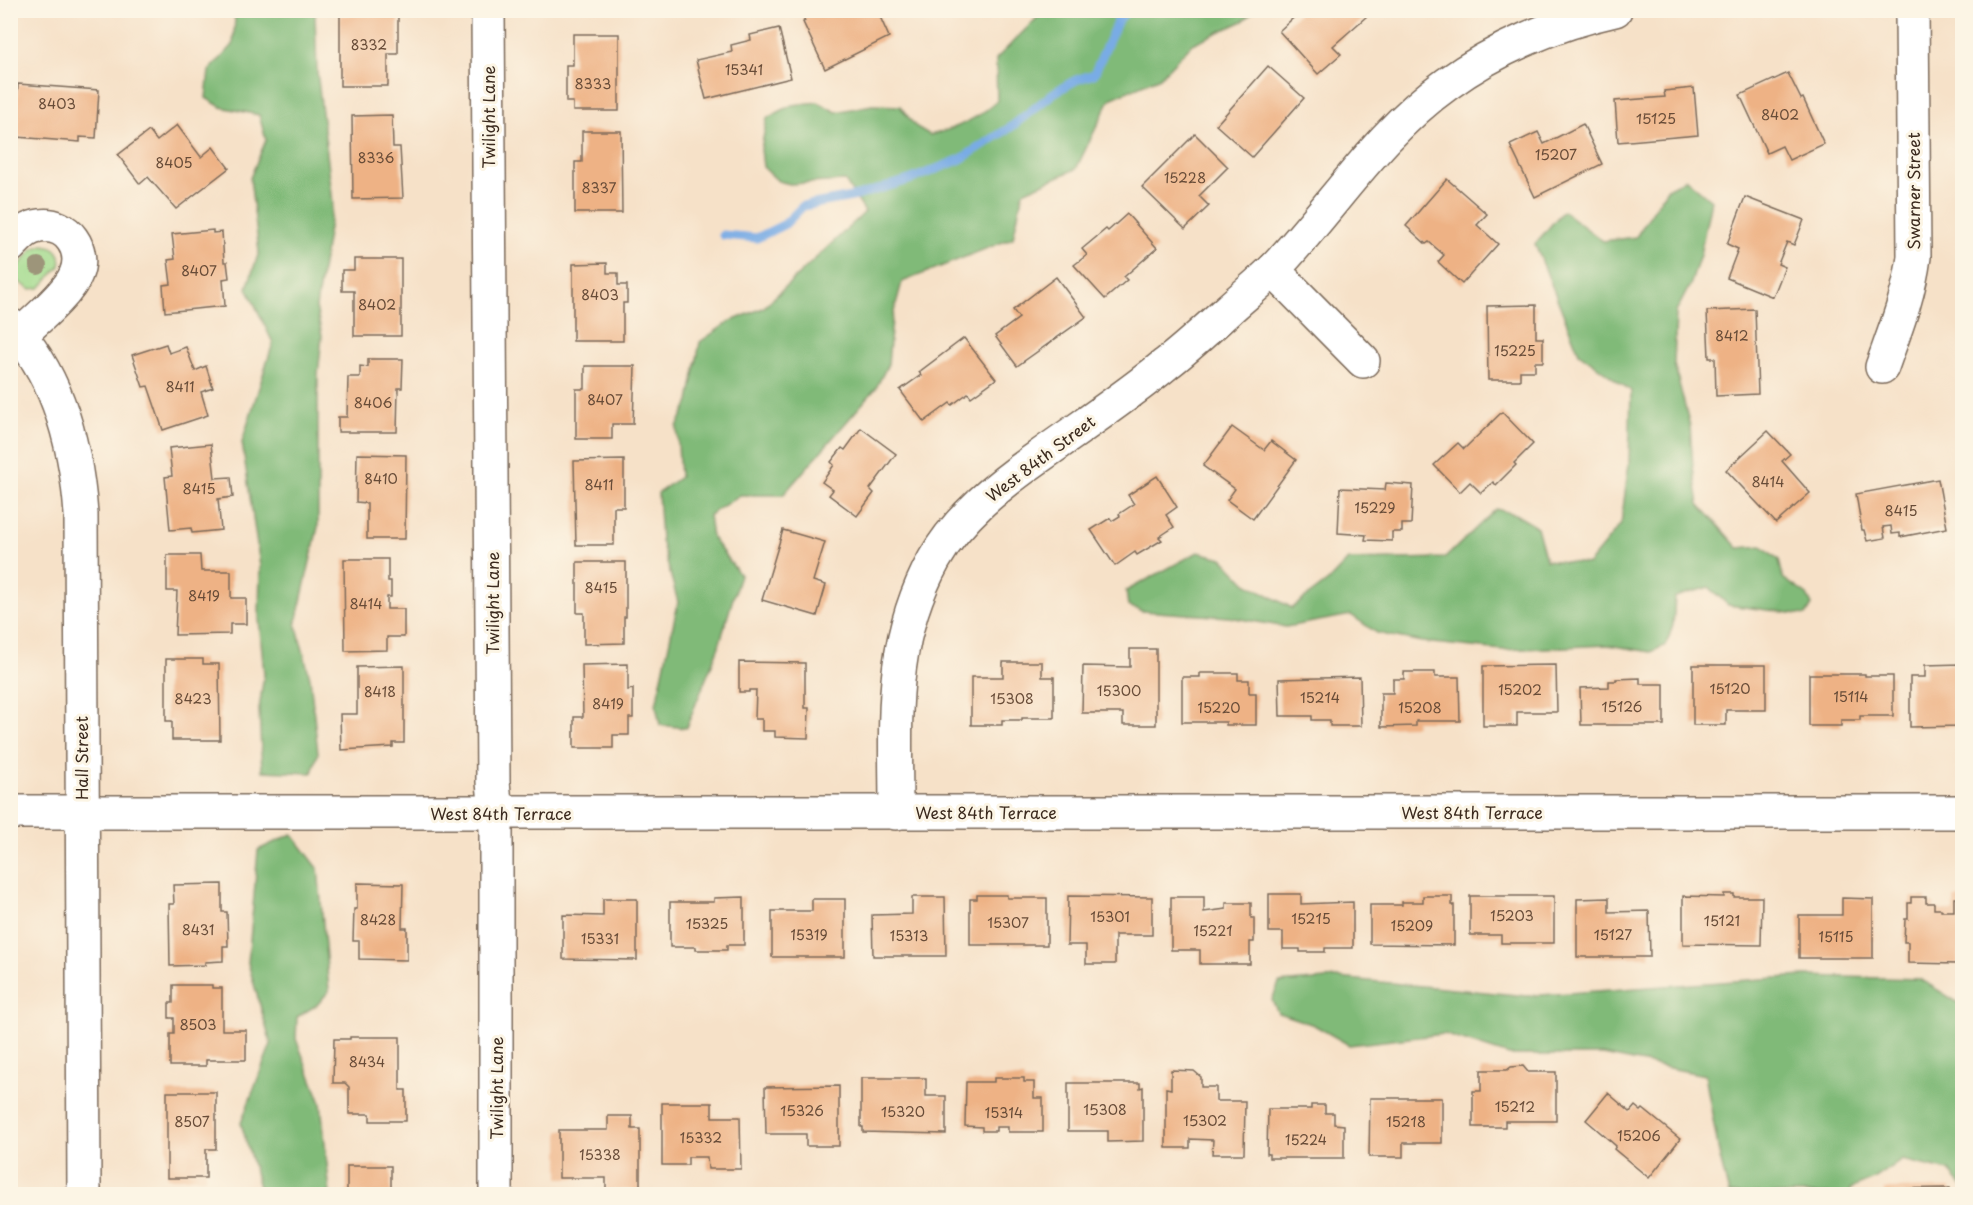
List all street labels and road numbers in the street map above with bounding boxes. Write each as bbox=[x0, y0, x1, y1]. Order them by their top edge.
street label: Twilight Lane bbox=[476, 65, 500, 169]
street label: Swarner Street bbox=[1901, 132, 1925, 250]
street label: West 84th Street bbox=[980, 409, 1100, 507]
street label: Twilight Lane bbox=[480, 551, 504, 655]
street label: Hall Street bbox=[69, 716, 93, 800]
street label: West 84th Terrace bbox=[915, 800, 1057, 824]
street label: West 84th Terrace bbox=[1401, 800, 1543, 824]
street label: West 84th Terrace bbox=[430, 801, 572, 825]
street label: Twilight Lane bbox=[484, 1036, 508, 1140]

